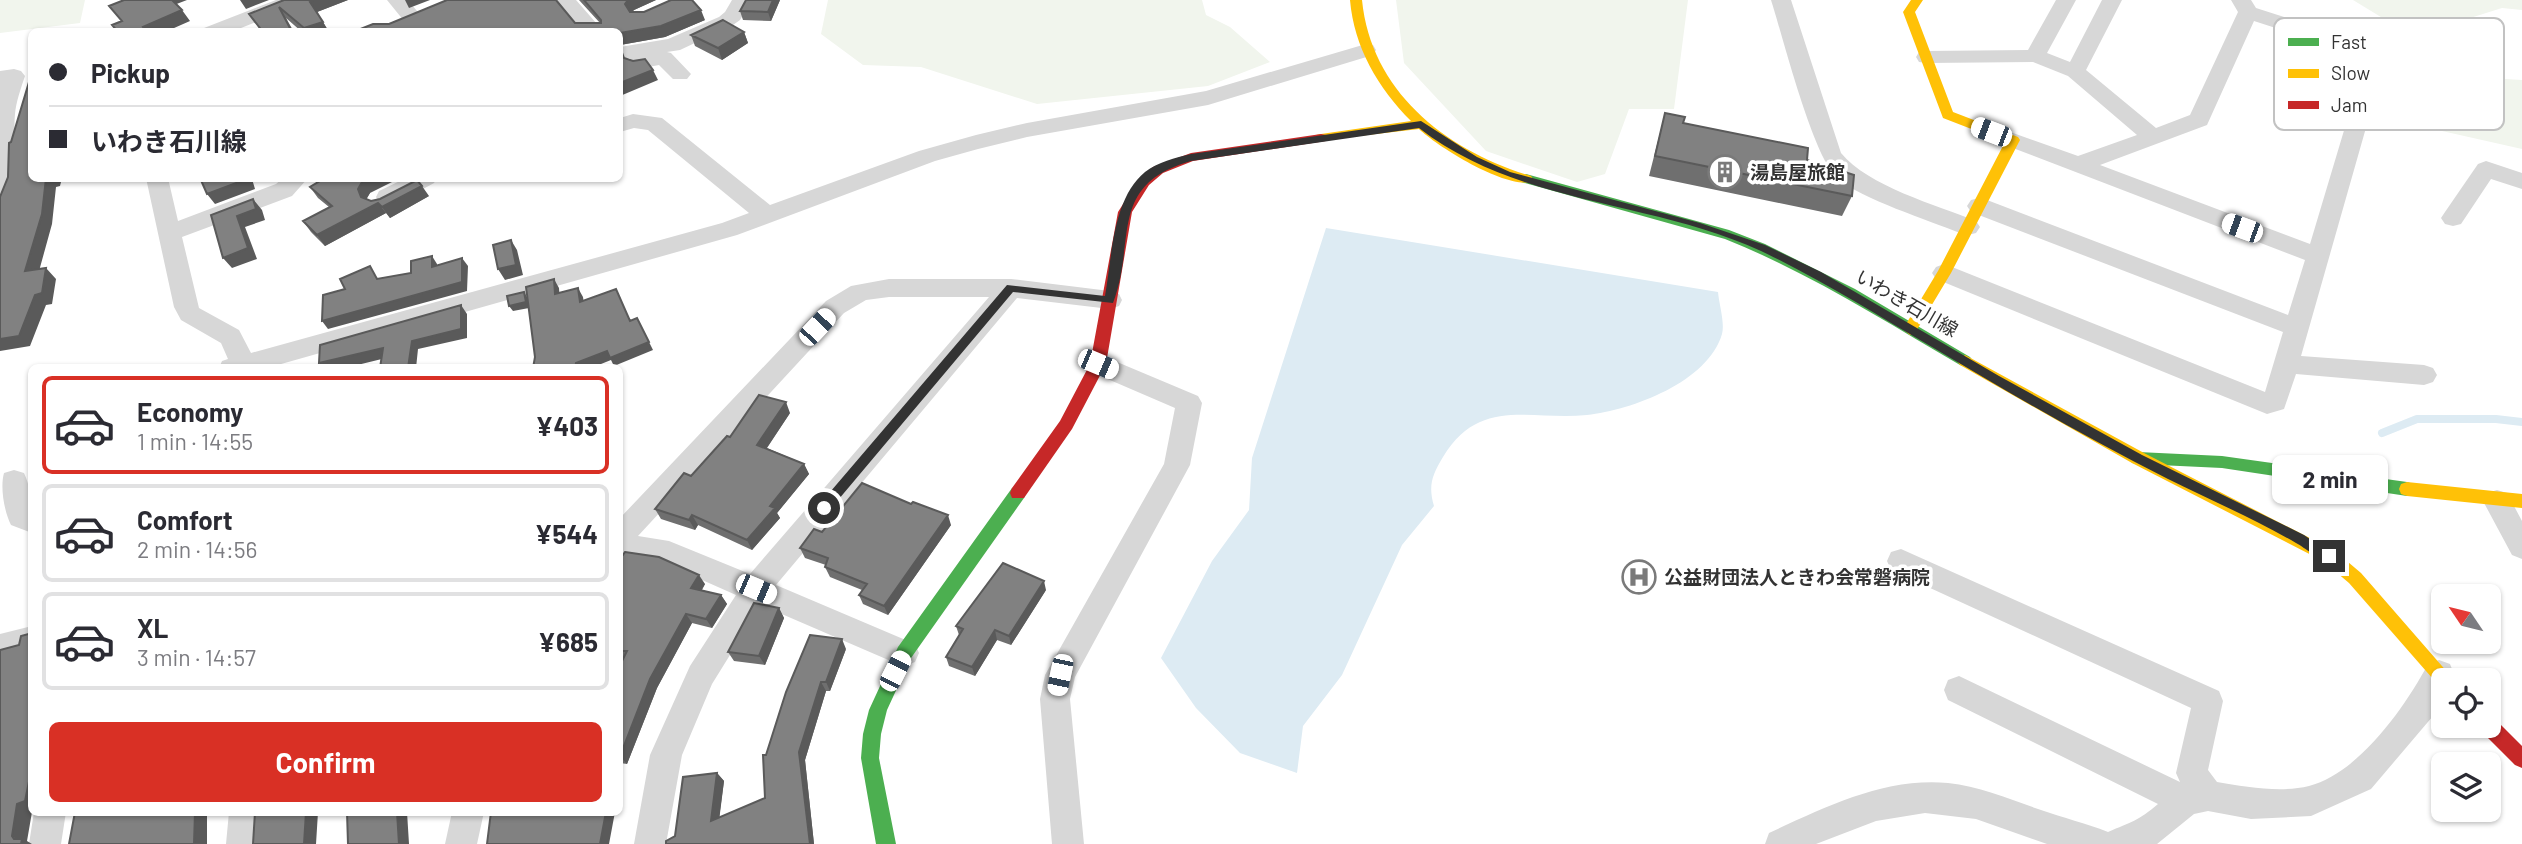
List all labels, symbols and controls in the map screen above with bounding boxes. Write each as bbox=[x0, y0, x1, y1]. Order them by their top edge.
legend bbox=[2274, 18, 2504, 130]
text: Fast bbox=[2331, 30, 2367, 53]
text: Pickup bbox=[91, 57, 170, 88]
text: Slow bbox=[2331, 61, 2370, 84]
text: Jam bbox=[2331, 93, 2367, 116]
car bbox=[1968, 115, 2015, 149]
text: いわき石川線 bbox=[91, 125, 247, 156]
building icon: 湯島屋旅館 bbox=[1706, 153, 1744, 191]
place label: 湯島屋旅館 bbox=[1750, 160, 1845, 183]
car bbox=[2219, 211, 2266, 245]
street label: いわき石川線 bbox=[1852, 264, 1962, 341]
car bbox=[795, 304, 840, 350]
car bbox=[1075, 346, 1122, 382]
icon: car bbox=[53, 394, 116, 457]
text: Economy bbox=[137, 396, 243, 427]
text: ¥403 bbox=[536, 410, 598, 441]
text: 1 min · 14:55 bbox=[137, 427, 253, 455]
callout: 2 min bbox=[2271, 454, 2387, 504]
text: 2 min bbox=[2302, 465, 2358, 493]
route start bbox=[808, 492, 840, 524]
icon: car bbox=[53, 502, 116, 565]
text: Comfort bbox=[137, 504, 233, 535]
text: ¥544 bbox=[535, 518, 598, 549]
text: 2 min · 14:56 bbox=[137, 535, 257, 563]
route end bbox=[2313, 540, 2345, 572]
hospital icon: 公益財団法人ときわ会常磐病院 bbox=[1620, 558, 1658, 596]
place label: 公益財団法人ときわ会常磐病院 bbox=[1664, 565, 1930, 588]
car bbox=[733, 571, 780, 607]
north arrow bbox=[2431, 584, 2501, 654]
map controls bbox=[2431, 584, 2501, 822]
icon: car bbox=[53, 610, 116, 673]
text: XL bbox=[137, 612, 168, 643]
text: ¥685 bbox=[538, 626, 598, 657]
text: 3 min · 14:57 bbox=[137, 643, 256, 671]
car bbox=[877, 648, 914, 694]
car bbox=[1046, 652, 1075, 698]
button: locate bbox=[2431, 668, 2501, 738]
button: Confirm bbox=[49, 722, 602, 802]
button: layers bbox=[2431, 752, 2501, 822]

